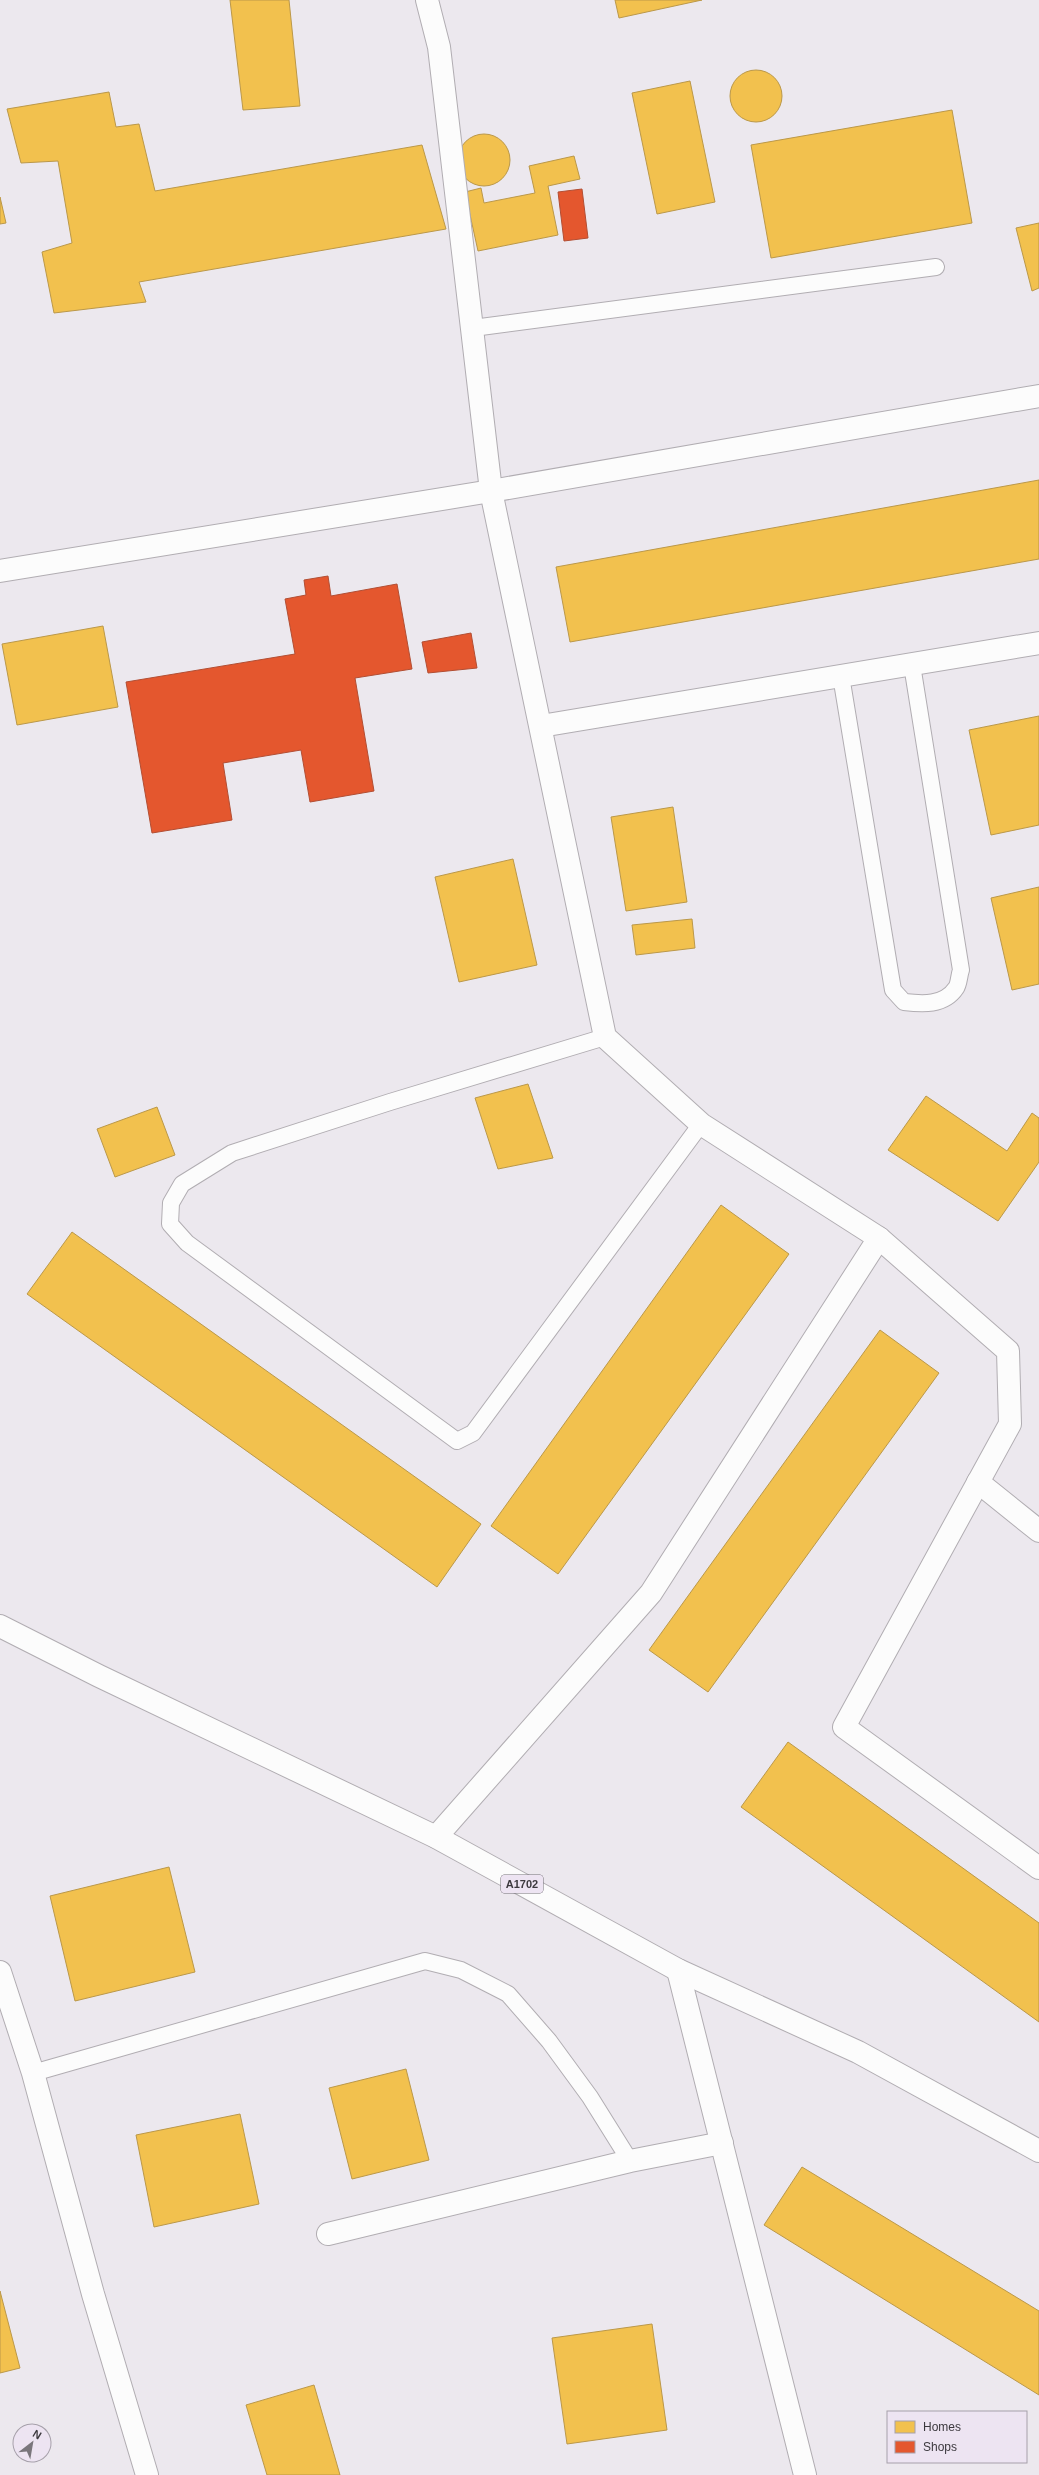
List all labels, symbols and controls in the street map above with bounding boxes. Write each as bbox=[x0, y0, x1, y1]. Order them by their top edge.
road number: A1702 bbox=[501, 1875, 543, 1893]
legend bbox=[887, 2411, 1027, 2463]
text: Homes bbox=[923, 2420, 961, 2434]
north arrow bbox=[12, 2423, 52, 2463]
text: N bbox=[31, 2427, 44, 2442]
text: Shops bbox=[923, 2440, 957, 2454]

